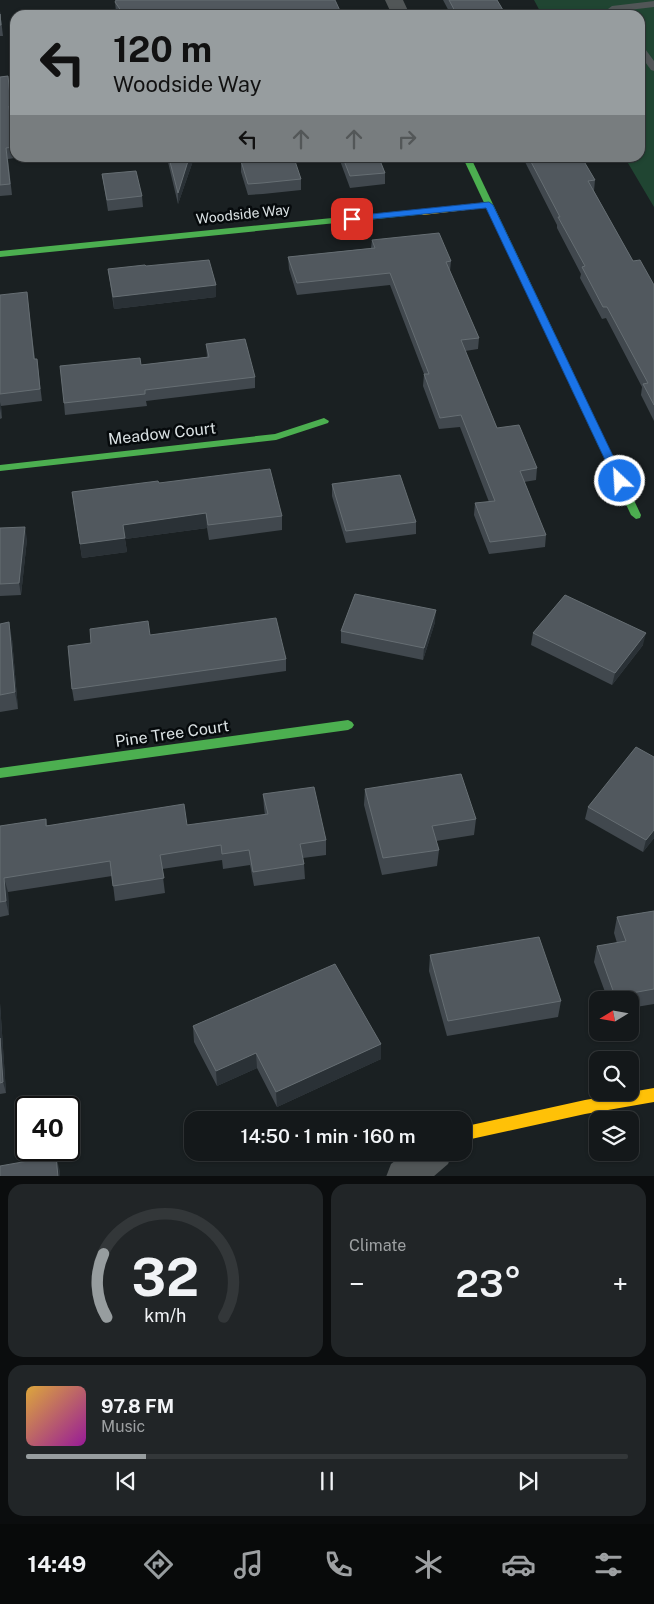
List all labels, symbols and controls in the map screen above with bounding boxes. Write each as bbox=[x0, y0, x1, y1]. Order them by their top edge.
text: 120 m bbox=[113, 29, 212, 70]
icon: left bbox=[30, 30, 95, 95]
text: Woodside Way bbox=[113, 71, 261, 97]
icon: left bbox=[234, 125, 262, 153]
icon: ahead bbox=[287, 125, 315, 153]
icon: ahead bbox=[340, 125, 368, 153]
icon: right bbox=[393, 125, 421, 153]
pin bbox=[331, 198, 373, 240]
street label: Woodside Way bbox=[195, 201, 291, 227]
icon: arrive bbox=[338, 205, 366, 233]
street label: Meadow Court bbox=[107, 418, 217, 449]
position arrow bbox=[593, 454, 645, 506]
street label: Pine Tree Court bbox=[114, 716, 230, 751]
north arrow bbox=[589, 991, 639, 1041]
map controls bbox=[589, 991, 639, 1161]
button: search bbox=[589, 1051, 639, 1101]
speed limit sign: 40 bbox=[15, 1096, 80, 1161]
button: layers bbox=[589, 1111, 639, 1161]
text: 14:50 · 1 min · 160 m bbox=[241, 1125, 415, 1147]
text: Climate bbox=[349, 1236, 406, 1255]
text: 32 bbox=[132, 1247, 199, 1308]
text: 23° bbox=[456, 1261, 521, 1306]
text: − bbox=[349, 1267, 365, 1300]
text: + bbox=[612, 1267, 628, 1300]
text: km/h bbox=[144, 1305, 187, 1326]
text: 97.8 FM bbox=[101, 1395, 174, 1417]
text: Music bbox=[101, 1417, 145, 1436]
icon: previous bbox=[112, 1467, 140, 1495]
icon: pause bbox=[313, 1467, 341, 1495]
icon: next bbox=[514, 1467, 542, 1495]
icon: directions bbox=[141, 1547, 176, 1582]
icon: music bbox=[231, 1547, 266, 1582]
icon: phone bbox=[321, 1547, 356, 1582]
icon: climate bbox=[411, 1547, 446, 1582]
icon: car bbox=[501, 1547, 536, 1582]
icon: filters bbox=[591, 1547, 626, 1582]
text: 14:49 bbox=[28, 1551, 86, 1577]

